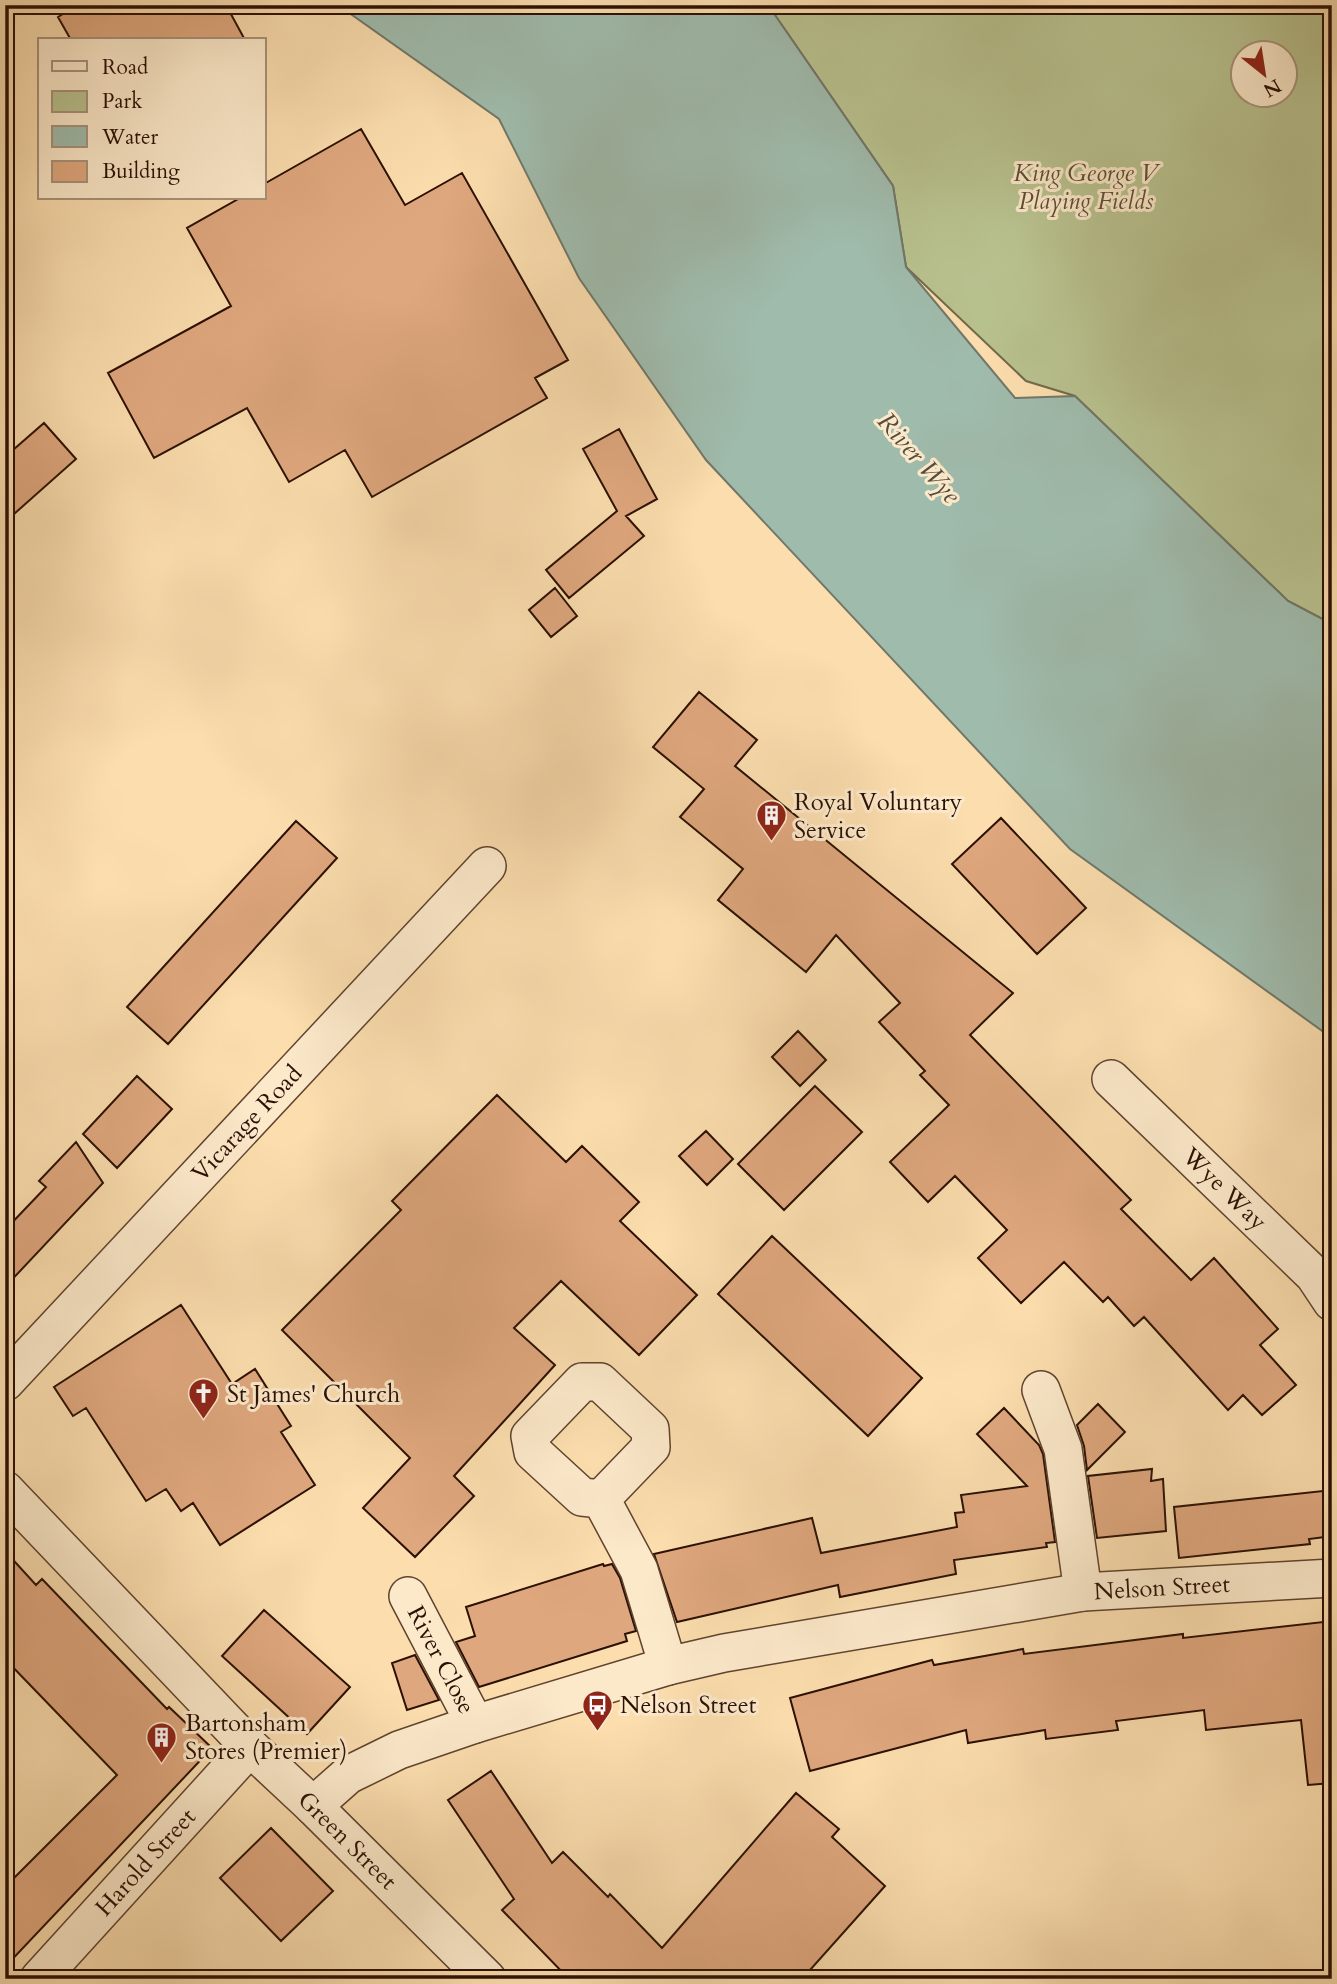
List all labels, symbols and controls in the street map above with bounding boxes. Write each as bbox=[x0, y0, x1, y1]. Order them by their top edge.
legend bbox=[38, 38, 266, 200]
north arrow bbox=[1228, 38, 1298, 108]
text: Road bbox=[102, 53, 148, 82]
text: N bbox=[1258, 72, 1286, 103]
text: Park bbox=[102, 87, 143, 116]
text: Water bbox=[101, 123, 158, 152]
text: Building bbox=[102, 157, 180, 186]
park label: King George V Playing Fields bbox=[1013, 157, 1160, 218]
water label: River Wye bbox=[870, 405, 969, 512]
place label: Royal Voluntary Service bbox=[794, 786, 962, 847]
building icon: Royal Voluntary Service bbox=[754, 799, 788, 843]
street label: Vicarage Road bbox=[184, 1058, 310, 1189]
street label: Wye Way bbox=[1174, 1139, 1275, 1238]
church icon: St James' Church bbox=[187, 1377, 221, 1421]
place label: St James' Church bbox=[227, 1378, 400, 1411]
street label: Nelson Street bbox=[1093, 1567, 1231, 1608]
street label: River Close bbox=[399, 1600, 483, 1720]
bus stop icon: Nelson Street bbox=[580, 1688, 614, 1732]
place label: Nelson Street bbox=[620, 1689, 757, 1722]
place label: Bartonsham Stores (Premier) bbox=[185, 1707, 347, 1768]
building icon: Bartonsham Stores (Premier) bbox=[145, 1720, 179, 1764]
street label: Green Street bbox=[291, 1784, 405, 1897]
street label: Harold Street bbox=[88, 1801, 203, 1923]

